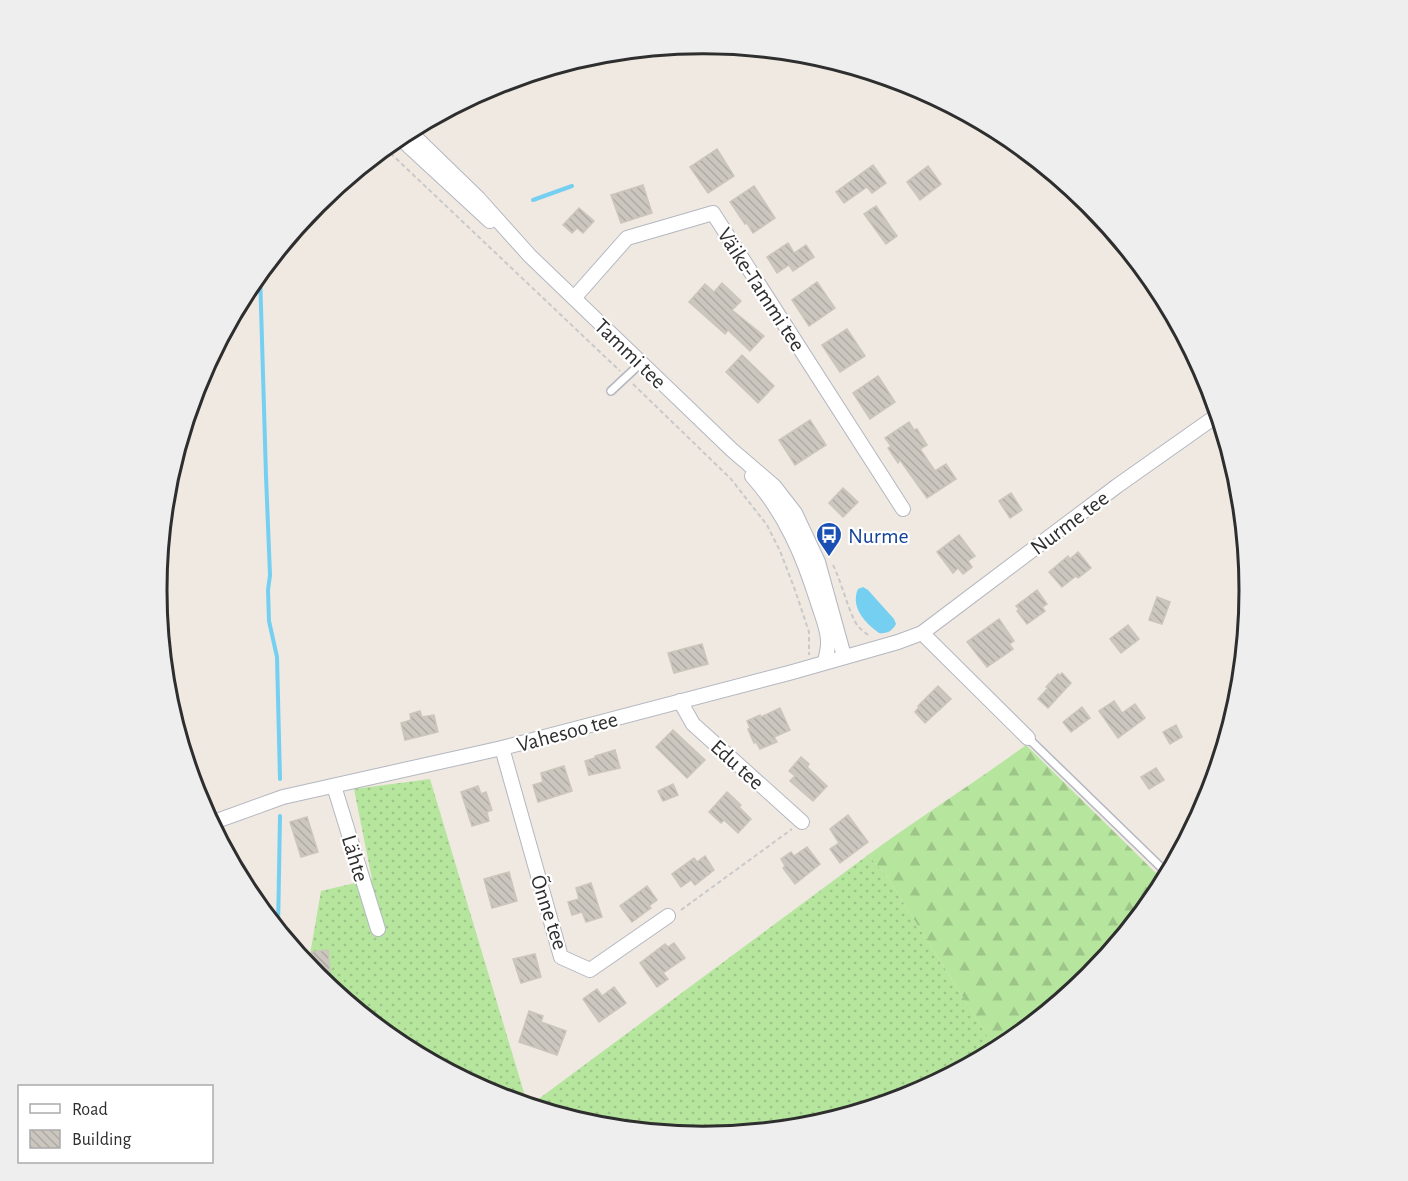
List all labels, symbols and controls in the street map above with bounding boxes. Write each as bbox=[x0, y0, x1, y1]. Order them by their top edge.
street label: Väike-Tammi tee bbox=[713, 224, 809, 355]
street label: Tammi tee bbox=[590, 314, 670, 393]
street label: Nurme tee bbox=[1027, 487, 1113, 559]
bus stop icon: Nurme bbox=[814, 520, 844, 558]
place label: Nurme bbox=[848, 525, 909, 547]
street label: Vahesoo tee bbox=[515, 708, 620, 756]
street label: Edu tee bbox=[706, 735, 768, 794]
street label: Lähte bbox=[338, 832, 373, 884]
street label: Õnne tee bbox=[527, 872, 572, 952]
legend bbox=[18, 1085, 213, 1163]
text: Road bbox=[72, 1101, 108, 1119]
text: Building bbox=[72, 1131, 132, 1149]

